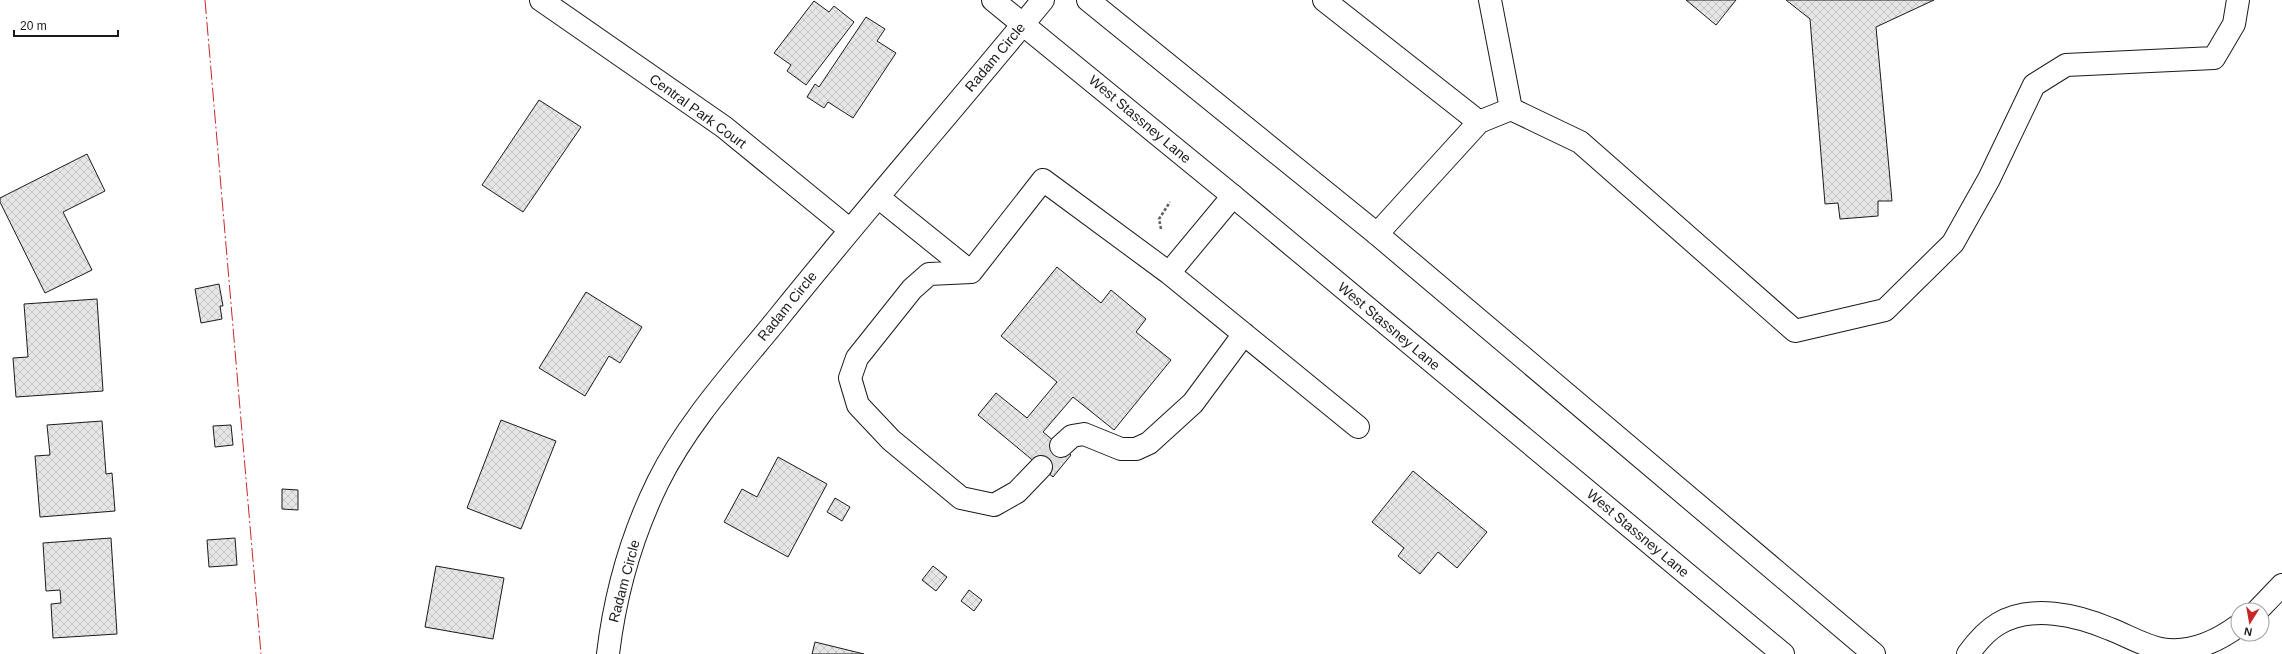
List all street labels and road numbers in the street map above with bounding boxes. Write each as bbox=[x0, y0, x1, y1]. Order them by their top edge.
street label: Radam Circle bbox=[962, 19, 1029, 95]
street label: Central Park Court bbox=[646, 70, 750, 152]
street label: West Stassney Lane bbox=[1086, 72, 1194, 166]
street label: Radam Circle bbox=[754, 268, 820, 344]
street label: West Stassney Lane bbox=[1335, 279, 1443, 373]
street label: West Stassney Lane bbox=[1584, 486, 1692, 580]
street label: Radam Circle bbox=[605, 538, 643, 624]

